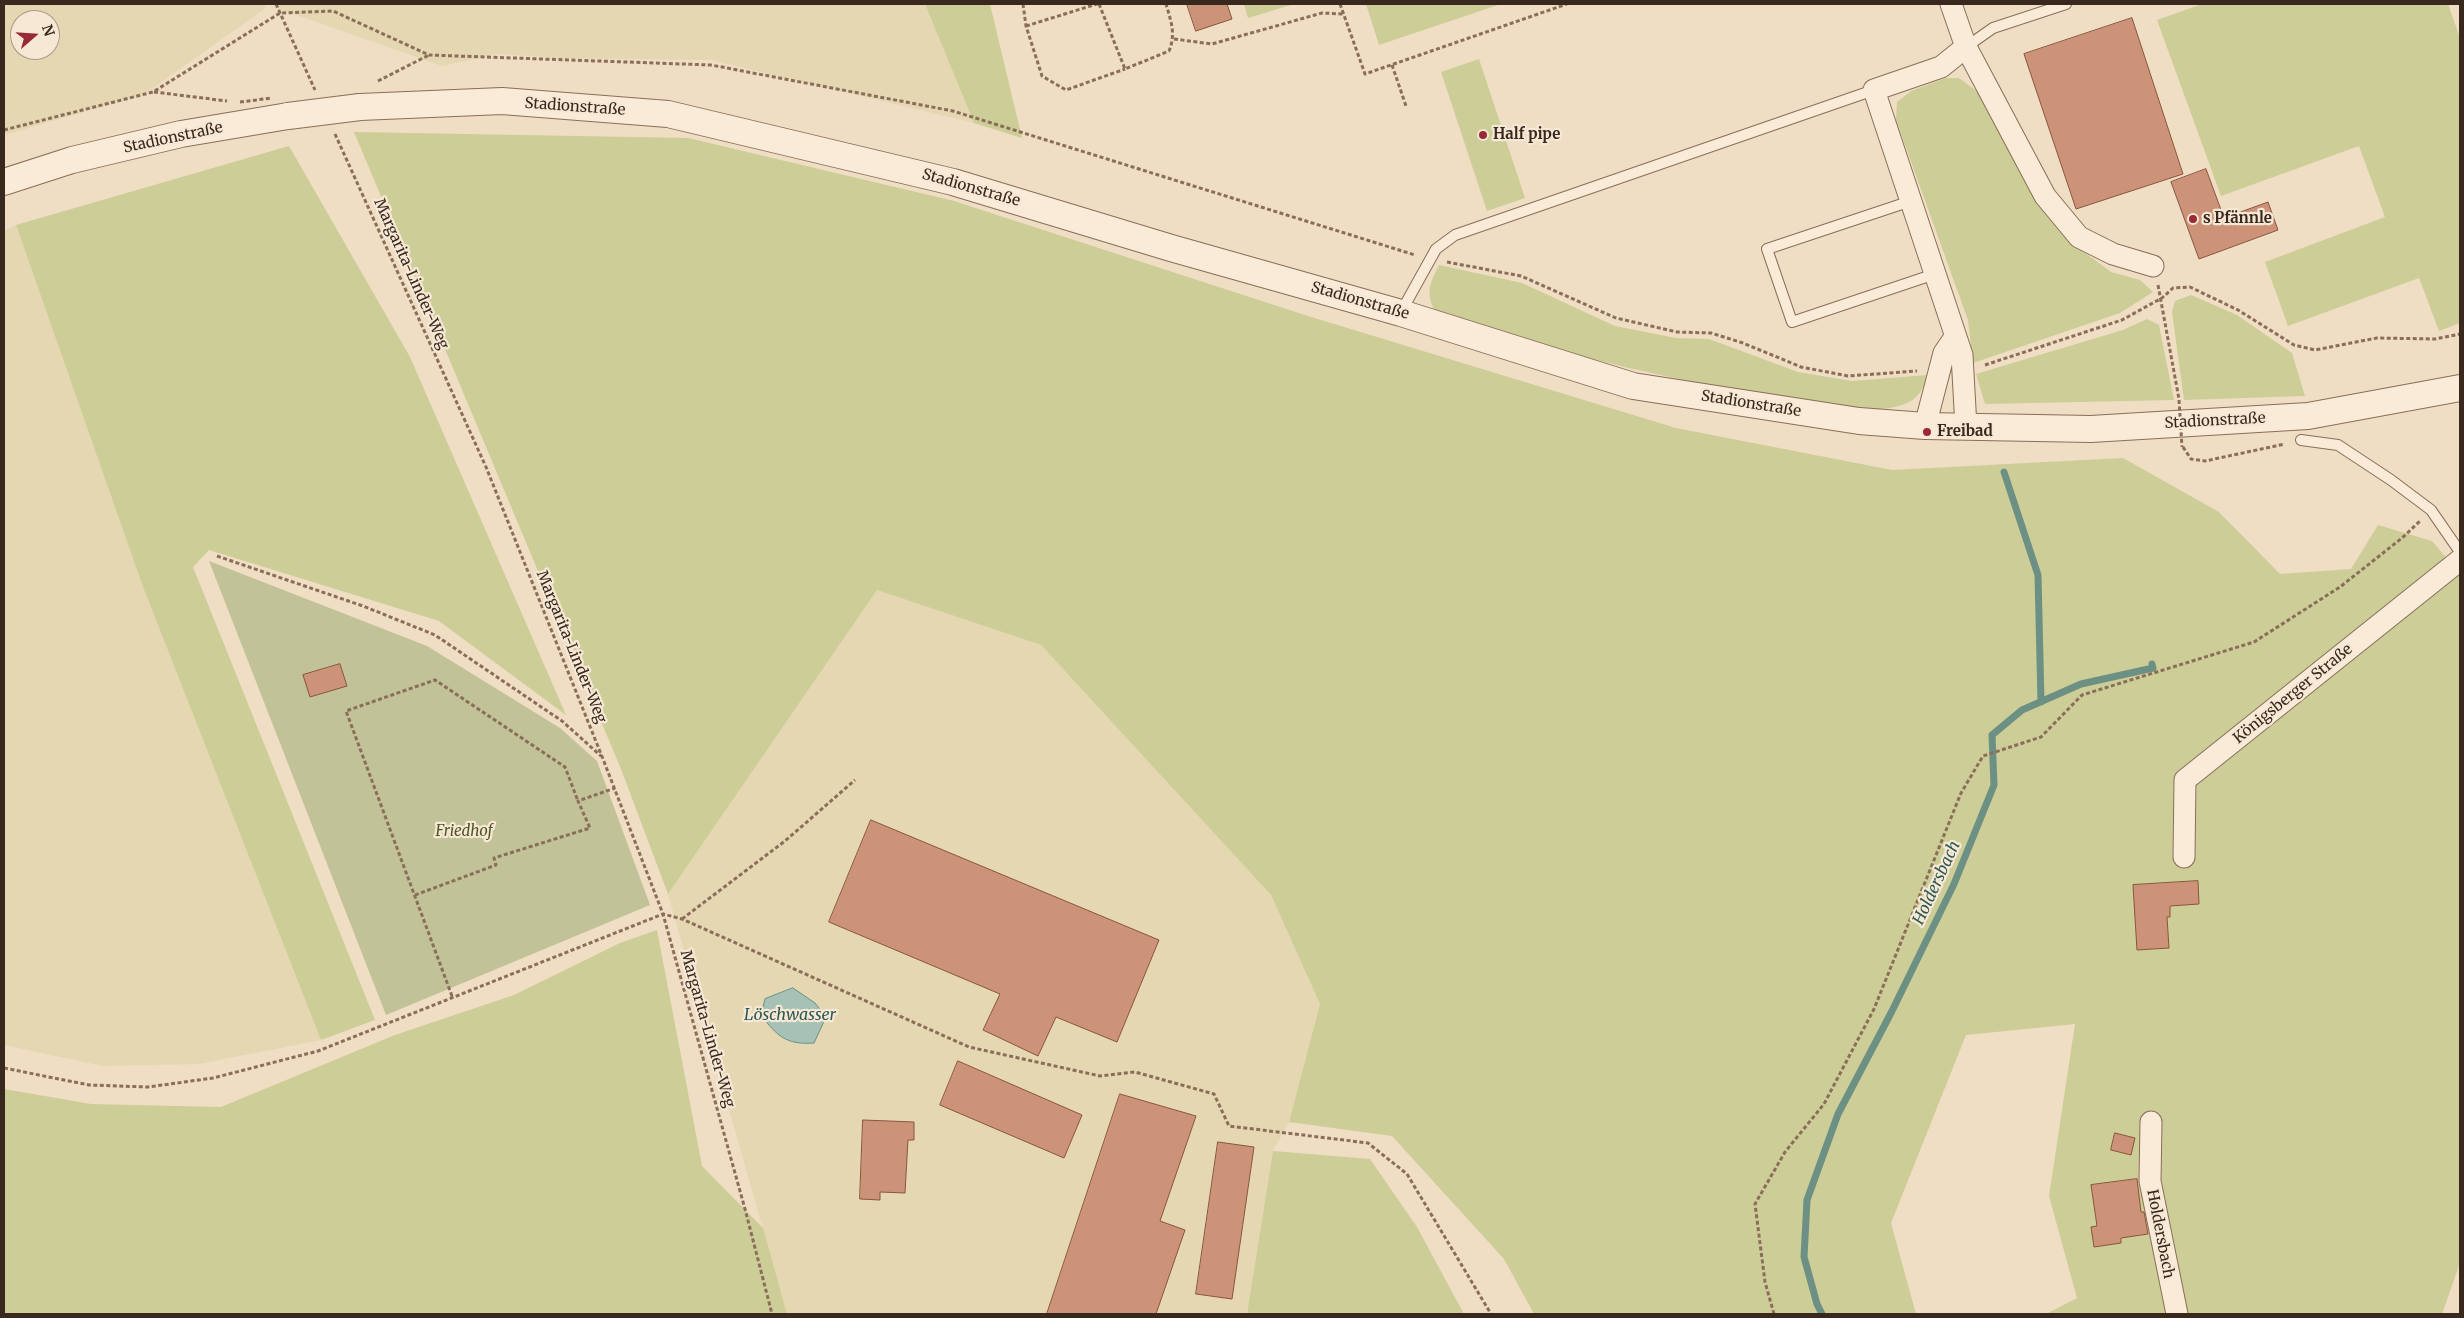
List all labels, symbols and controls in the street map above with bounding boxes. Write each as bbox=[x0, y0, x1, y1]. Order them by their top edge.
north arrow bbox=[10, 10, 60, 60]
text: N bbox=[38, 22, 59, 39]
street label: Stadionstraße bbox=[524, 94, 626, 120]
street label: Stadionstraße bbox=[122, 119, 224, 157]
place label: Half pipe bbox=[1493, 126, 1560, 144]
marker: Half pipe bbox=[1477, 129, 1489, 141]
street label: Stadionstraße bbox=[920, 165, 1022, 211]
street label: Margarita-Linder-Weg bbox=[370, 196, 452, 352]
place label: s Pfännle bbox=[2203, 210, 2272, 228]
marker: s Pfännle bbox=[2187, 213, 2199, 225]
street label: Stadionstraße bbox=[1309, 278, 1411, 324]
street label: Stadionstraße bbox=[1700, 387, 1802, 421]
street label: Stadionstraße bbox=[2164, 409, 2266, 433]
place label: Freibad bbox=[1937, 423, 1993, 441]
marker: Freibad bbox=[1921, 426, 1933, 438]
street label: Margarita-Linder-Weg bbox=[532, 568, 610, 726]
street label: Königsberger Straße bbox=[2230, 640, 2356, 748]
park label: Friedhof bbox=[435, 823, 493, 841]
water label: Holdersbach bbox=[1909, 838, 1965, 928]
street label: Margarita-Linder-Weg bbox=[676, 948, 738, 1110]
water label: Löschwasser bbox=[744, 1005, 836, 1025]
street label: Holdersbach bbox=[2143, 1188, 2177, 1280]

